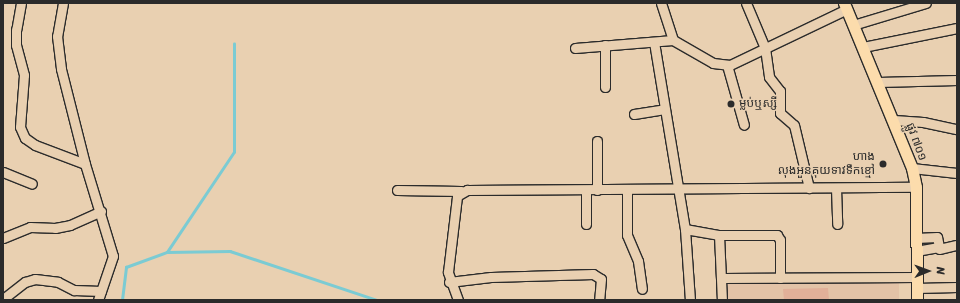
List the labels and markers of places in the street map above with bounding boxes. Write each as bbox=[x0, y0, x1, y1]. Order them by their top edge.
place label: ម្លប់ឬស្សី bbox=[739, 97, 777, 111]
marker: ម្លប់ឬស្សី bbox=[726, 99, 736, 109]
place label: ហាង លុងអួនគុយទាវទឹកខ្មៅ bbox=[778, 150, 875, 178]
marker: ហាង លុងអួនគុយទាវទឹកខ្មៅ bbox=[878, 159, 888, 169]

